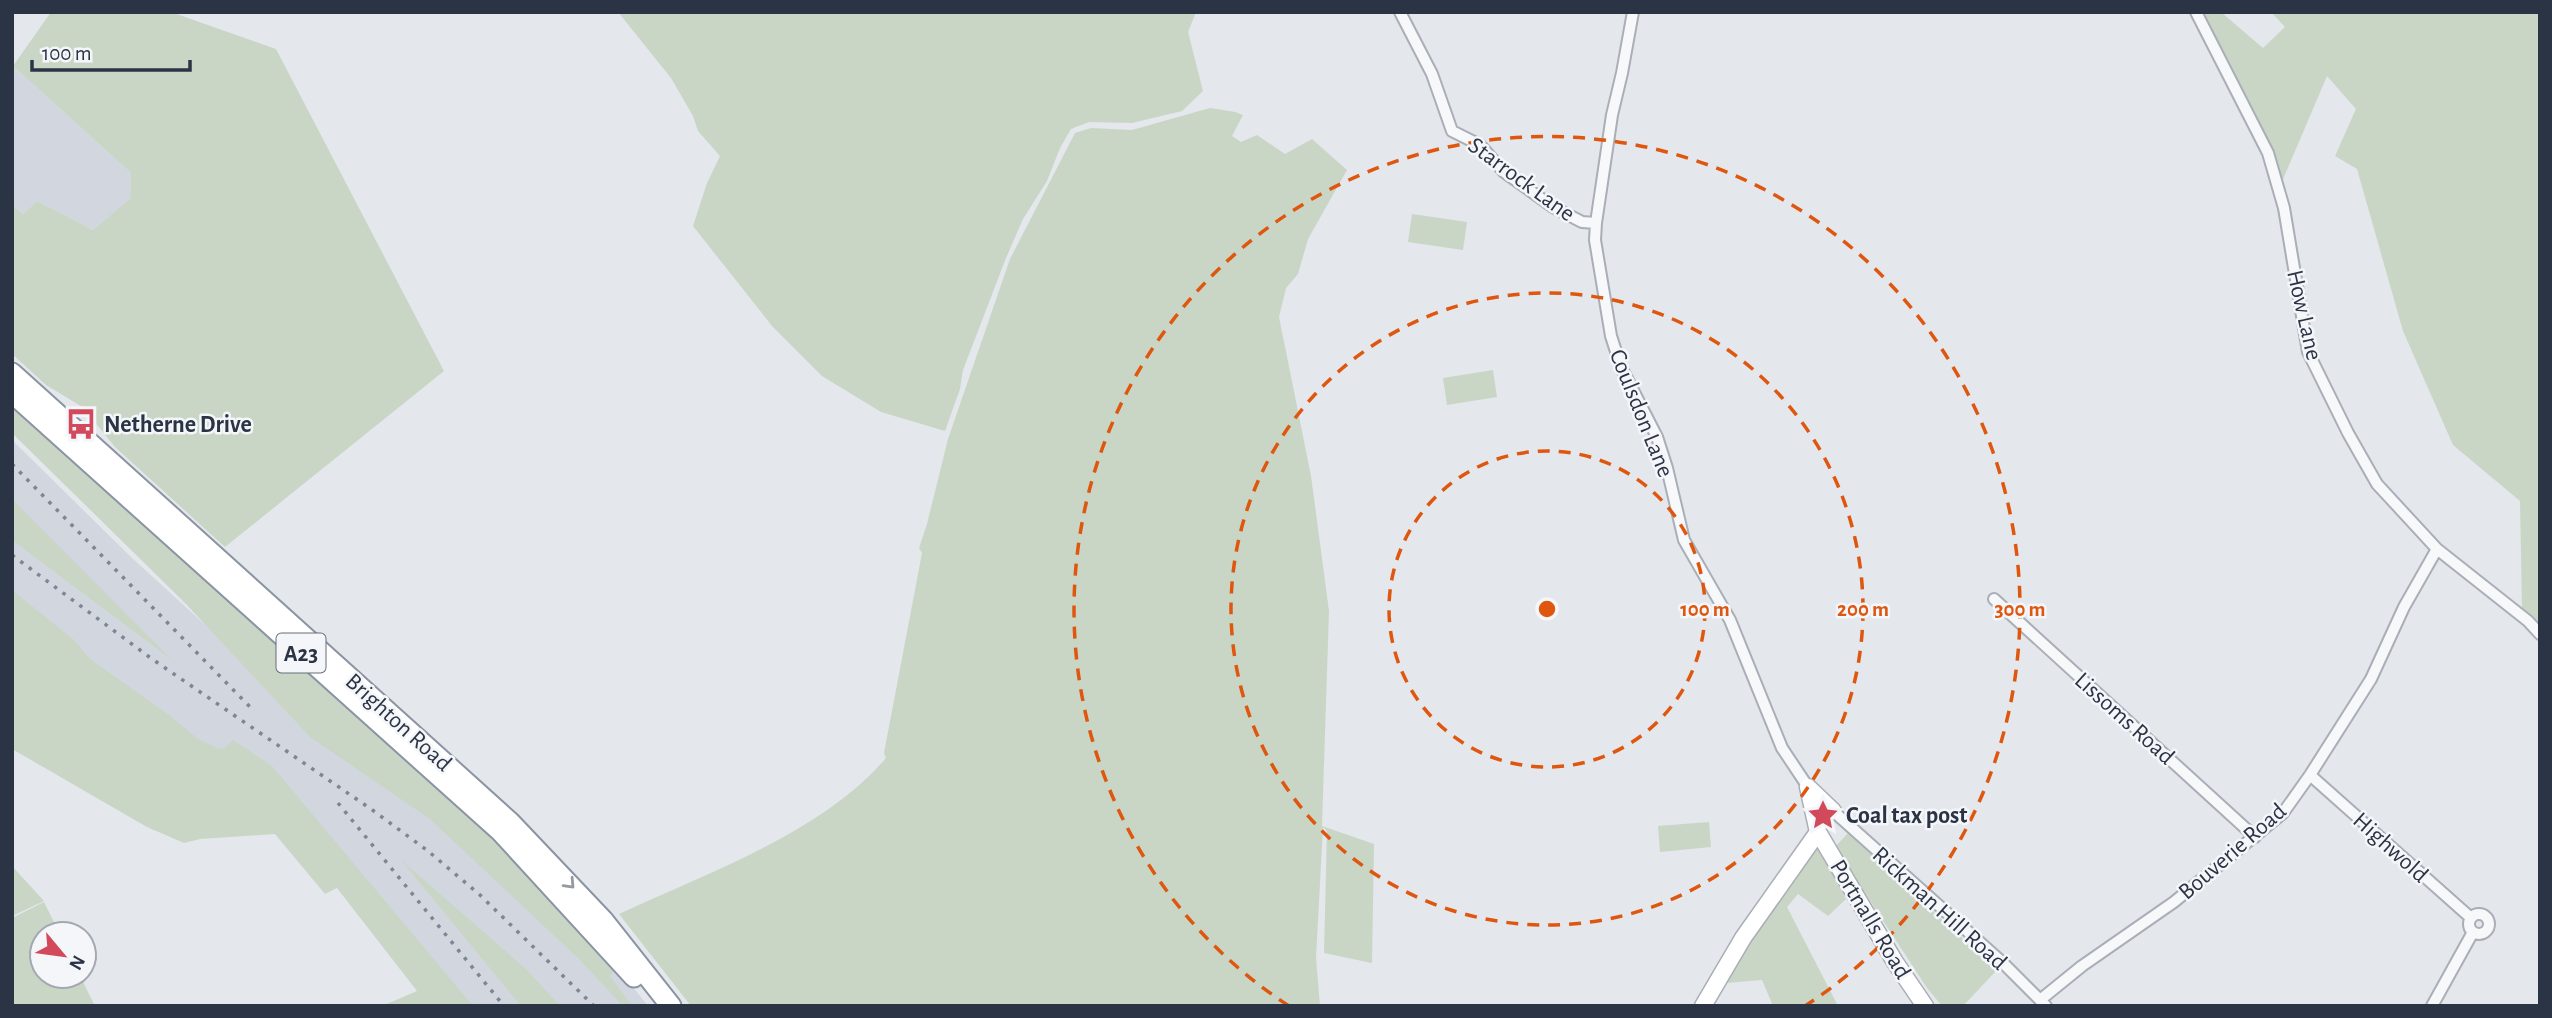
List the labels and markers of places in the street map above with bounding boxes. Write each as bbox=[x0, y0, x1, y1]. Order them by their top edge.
bus stop icon: Netherne Drive bbox=[64, 407, 98, 441]
place label: Netherne Drive bbox=[104, 413, 252, 437]
centre of rings bbox=[1535, 597, 1559, 621]
place icon: Coal tax post bbox=[1806, 798, 1840, 832]
place label: Coal tax post bbox=[1846, 804, 1967, 828]

